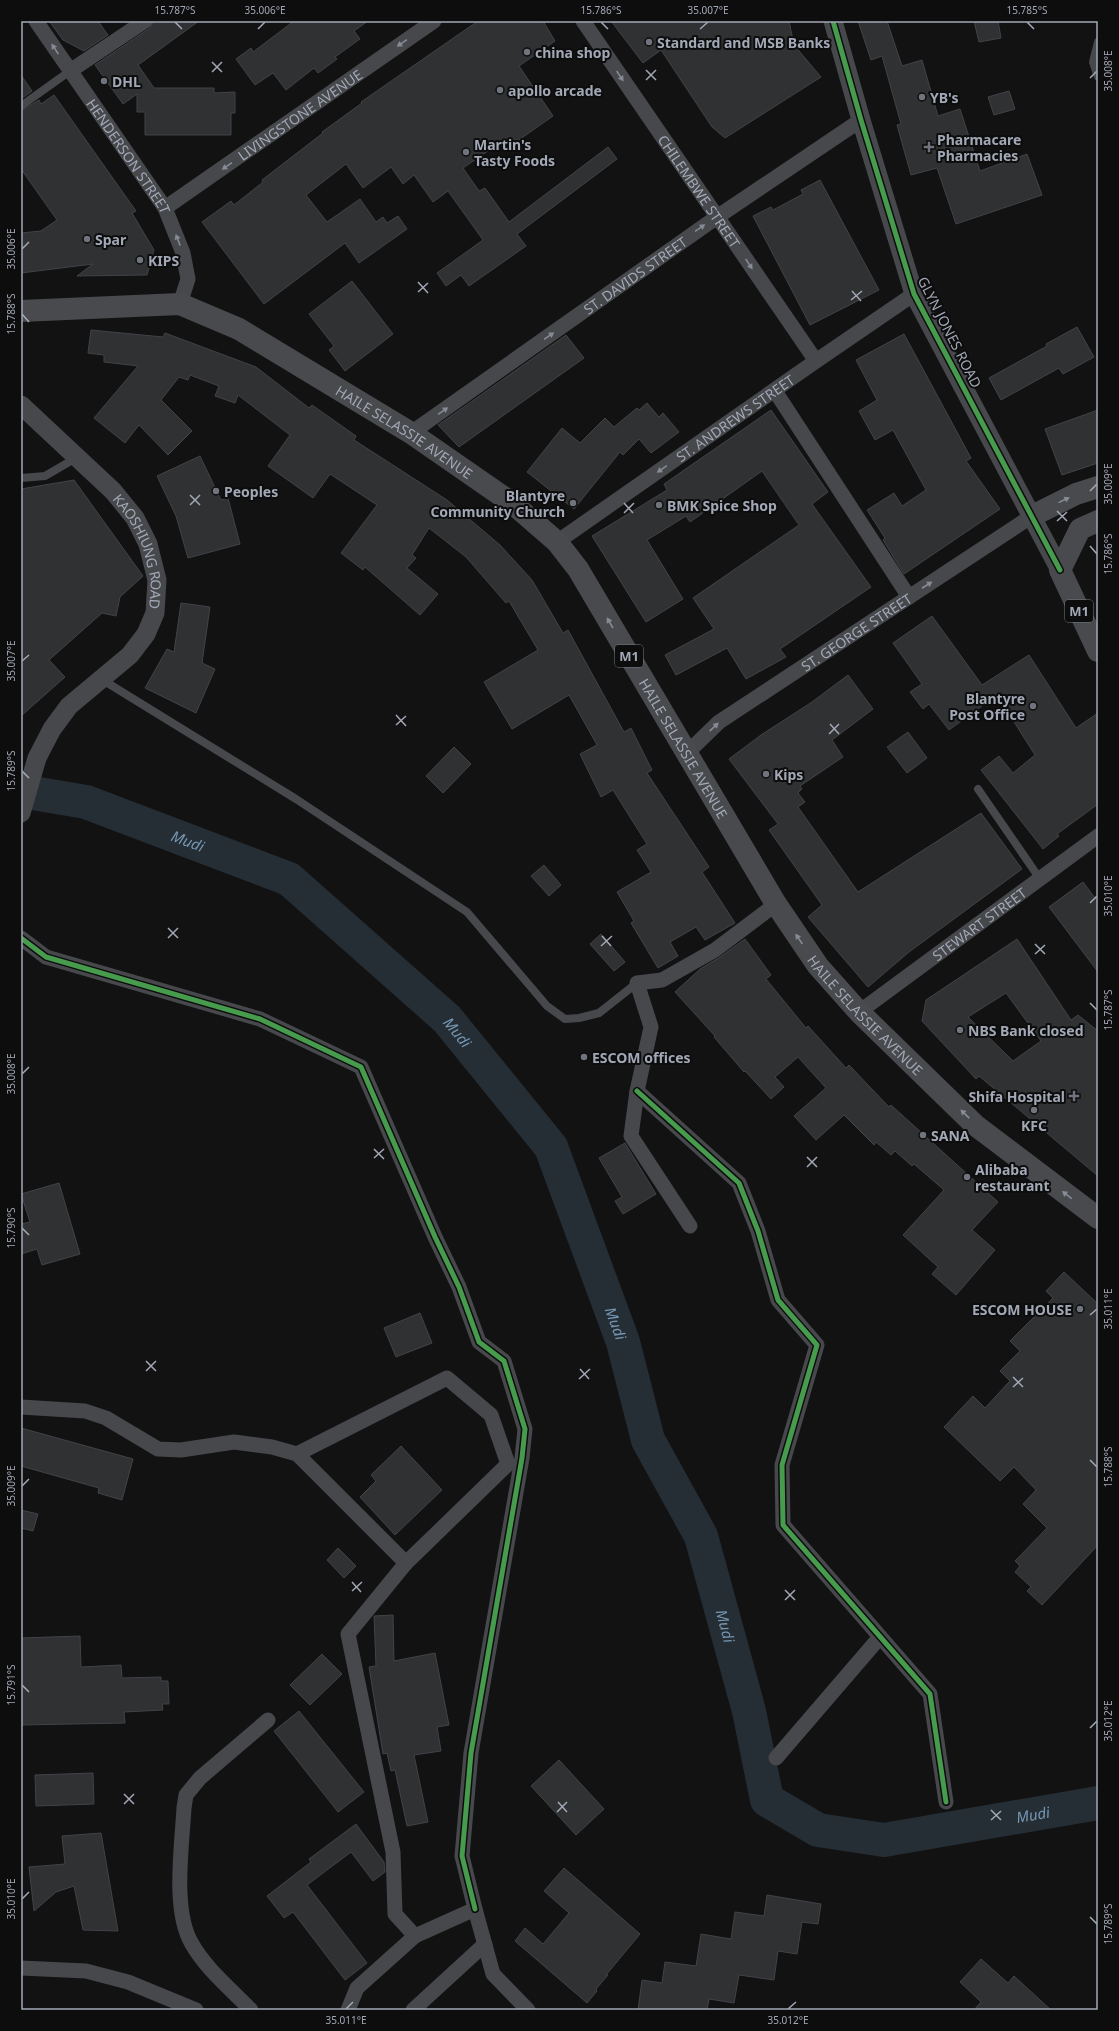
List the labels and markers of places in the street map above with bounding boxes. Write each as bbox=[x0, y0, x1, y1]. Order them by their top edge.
place label: Standard and MSB Banks bbox=[657, 33, 830, 52]
marker: Standard and MSB Banks bbox=[644, 37, 654, 47]
place label: china shop bbox=[535, 43, 611, 62]
marker: china shop bbox=[522, 47, 532, 57]
place label: DHL bbox=[112, 72, 141, 91]
marker: DHL bbox=[99, 76, 109, 86]
place label: apollo arcade bbox=[508, 81, 602, 100]
marker: apollo arcade bbox=[495, 85, 505, 95]
place label: YB's bbox=[930, 88, 958, 107]
marker: YB's bbox=[917, 92, 927, 102]
place label: Pharmacare Pharmacies bbox=[937, 130, 1021, 165]
place label: Martin's Tasty Foods bbox=[474, 135, 555, 170]
marker: Pharmacare Pharmacies bbox=[924, 142, 934, 152]
marker: Martin's Tasty Foods bbox=[461, 147, 471, 157]
place label: Spar bbox=[95, 230, 127, 249]
marker: Spar bbox=[82, 234, 92, 244]
place label: KIPS bbox=[148, 251, 179, 270]
marker: KIPS bbox=[135, 255, 145, 265]
place label: Peoples bbox=[224, 482, 278, 501]
marker: Peoples bbox=[211, 486, 221, 496]
place label: Blantyre Community Church bbox=[430, 486, 565, 521]
place label: BMK Spice Shop bbox=[667, 496, 777, 515]
marker: Blantyre Community Church bbox=[568, 498, 578, 508]
marker: BMK Spice Shop bbox=[654, 500, 664, 510]
place label: Blantyre Post Office bbox=[949, 689, 1025, 724]
marker: Blantyre Post Office bbox=[1028, 701, 1038, 711]
place label: Kips bbox=[774, 765, 803, 784]
marker: Kips bbox=[761, 769, 771, 779]
place label: NBS Bank closed bbox=[968, 1021, 1084, 1040]
marker: NBS Bank closed bbox=[955, 1025, 965, 1035]
place label: ESCOM offices bbox=[592, 1048, 691, 1067]
marker: ESCOM offices bbox=[579, 1052, 589, 1062]
place label: Shifa Hospital bbox=[968, 1087, 1065, 1106]
marker: Shifa Hospital bbox=[1068, 1090, 1080, 1102]
marker: KFC bbox=[1029, 1105, 1039, 1115]
place label: KFC bbox=[1021, 1116, 1047, 1135]
place label: SANA bbox=[931, 1126, 970, 1145]
marker: SANA bbox=[918, 1130, 928, 1140]
place label: Alibaba restaurant bbox=[975, 1160, 1049, 1195]
marker: Alibaba restaurant bbox=[962, 1172, 972, 1182]
place label: ESCOM HOUSE bbox=[972, 1300, 1072, 1319]
marker: ESCOM HOUSE bbox=[1075, 1304, 1085, 1314]

